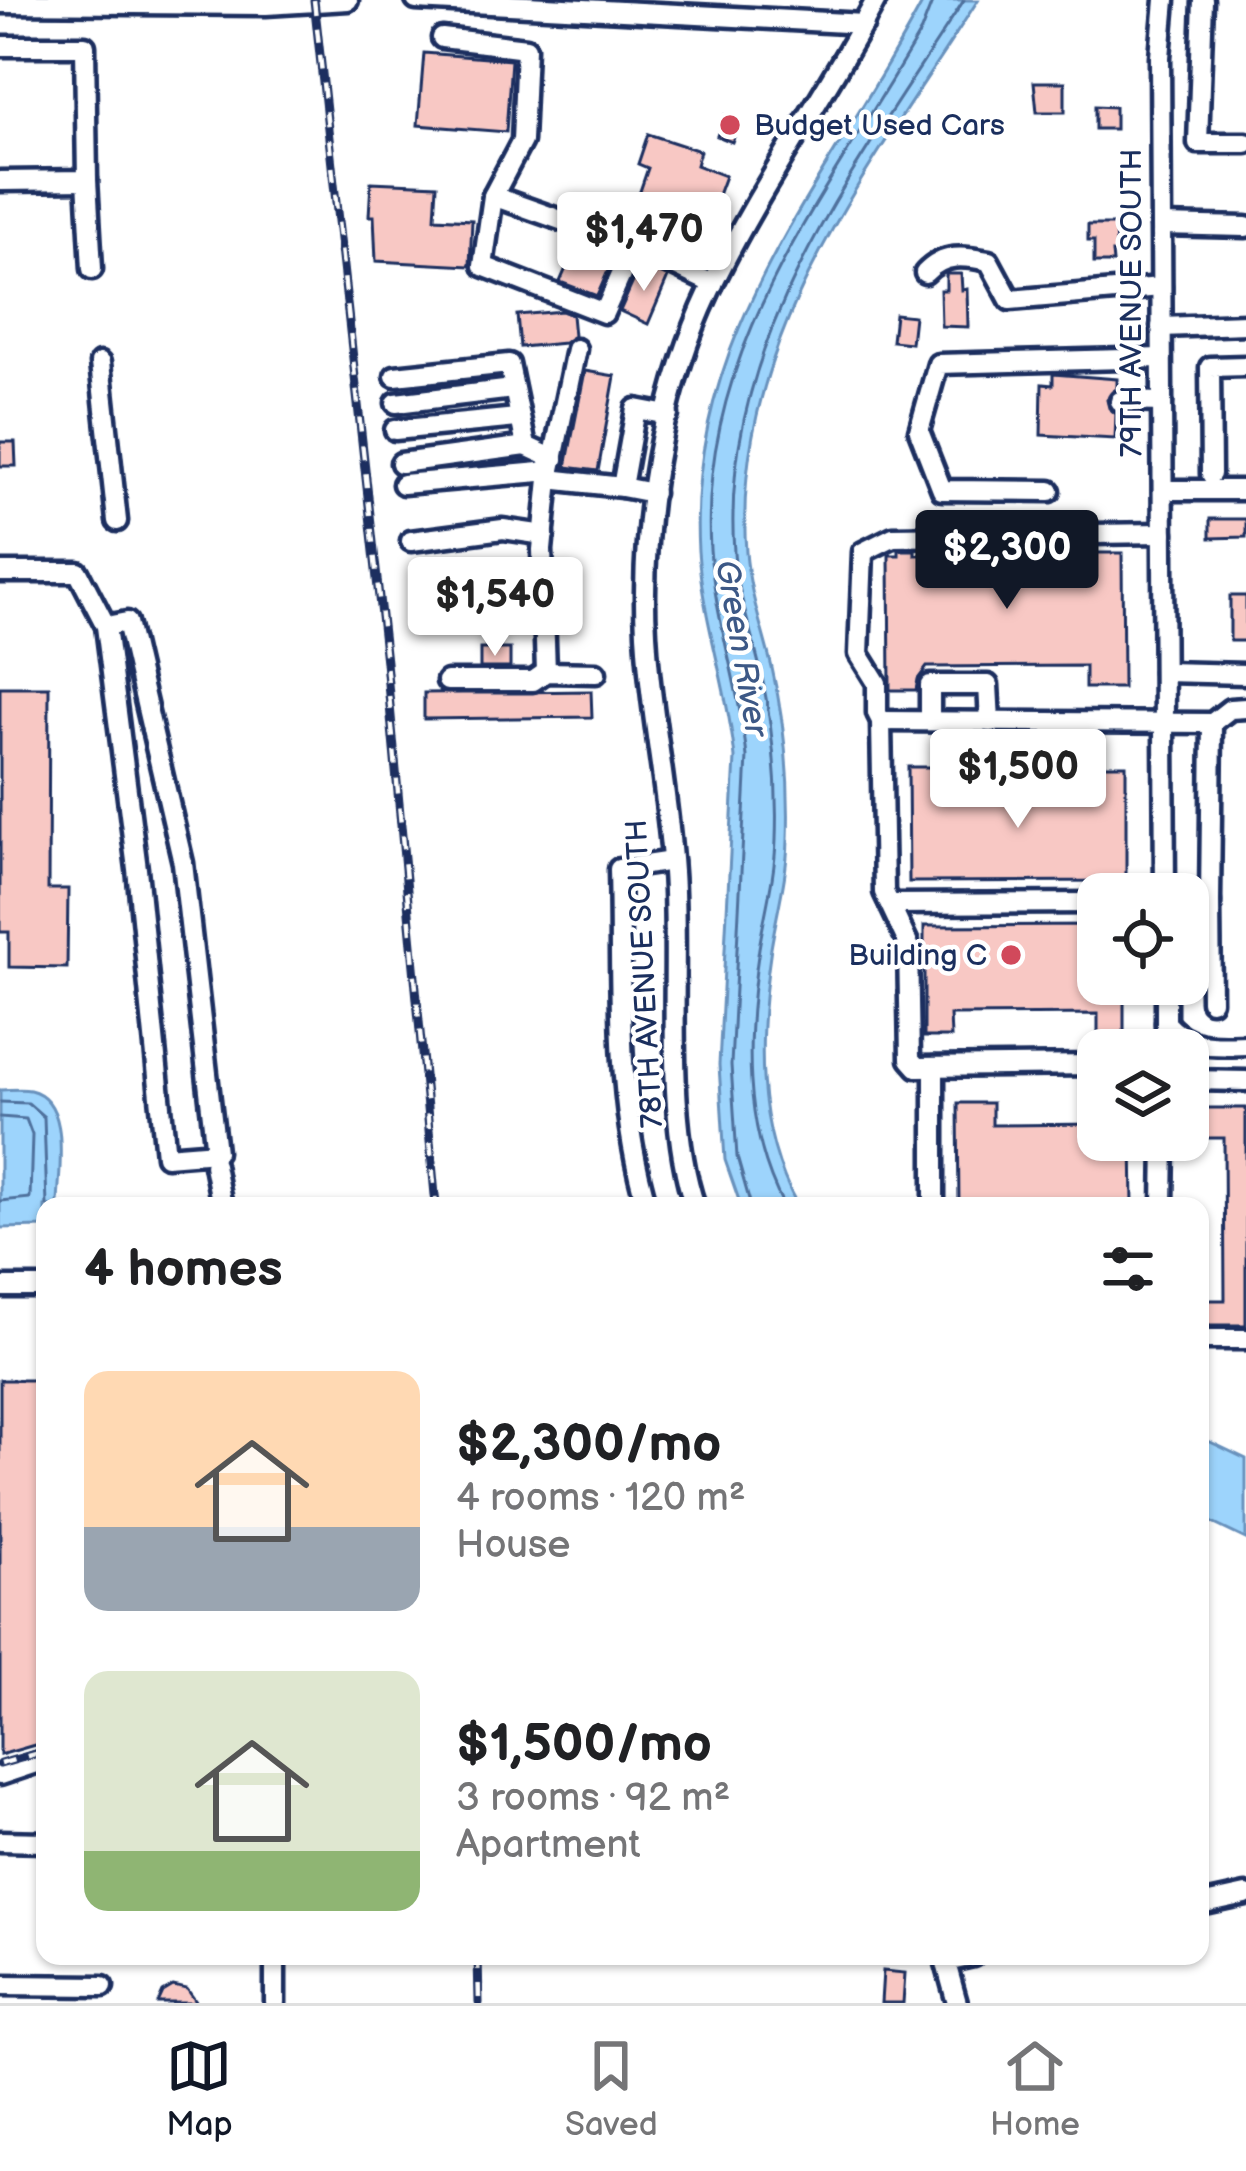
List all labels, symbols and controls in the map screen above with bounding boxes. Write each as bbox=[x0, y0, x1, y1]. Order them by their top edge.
place label: Budget Used Cars bbox=[754, 108, 1005, 144]
marker: Budget Used Cars bbox=[717, 112, 743, 138]
street label: 79TH AVENUE SOUTH bbox=[1114, 149, 1150, 457]
pin: $1,470 bbox=[546, 192, 742, 294]
text: $1,470 bbox=[584, 207, 704, 254]
pin: $2,300 bbox=[909, 510, 1105, 612]
text: $2,300 bbox=[942, 525, 1072, 572]
pin: $1,540 bbox=[397, 557, 593, 659]
water label: Green River bbox=[706, 557, 777, 742]
text: $1,540 bbox=[435, 572, 555, 619]
pin: $1,500 bbox=[920, 729, 1116, 831]
text: $1,500 bbox=[957, 744, 1079, 791]
street label: 78TH AVENUE SOUTH bbox=[619, 819, 671, 1129]
map controls bbox=[1077, 873, 1209, 1161]
button: locate bbox=[1077, 873, 1209, 1005]
place label: Building C bbox=[848, 938, 987, 974]
marker: Building C bbox=[998, 942, 1024, 968]
button: layers bbox=[1077, 1029, 1209, 1161]
icon: filters bbox=[1095, 1236, 1161, 1302]
text: 4 homes bbox=[84, 1239, 283, 1300]
text: $2,300/mo bbox=[456, 1414, 721, 1475]
icon: home bbox=[180, 1419, 324, 1563]
text: 4 rooms · 120 m² bbox=[456, 1475, 746, 1522]
text: House bbox=[456, 1522, 570, 1569]
text: $1,500/mo bbox=[456, 1714, 712, 1775]
icon: home bbox=[180, 1719, 324, 1863]
text: 3 rooms · 92 m² bbox=[456, 1775, 730, 1822]
text: Apartment bbox=[456, 1822, 640, 1869]
tab: Map bbox=[166, 2033, 233, 2145]
tab: Saved bbox=[565, 2033, 658, 2145]
tab: Home bbox=[990, 2033, 1080, 2145]

